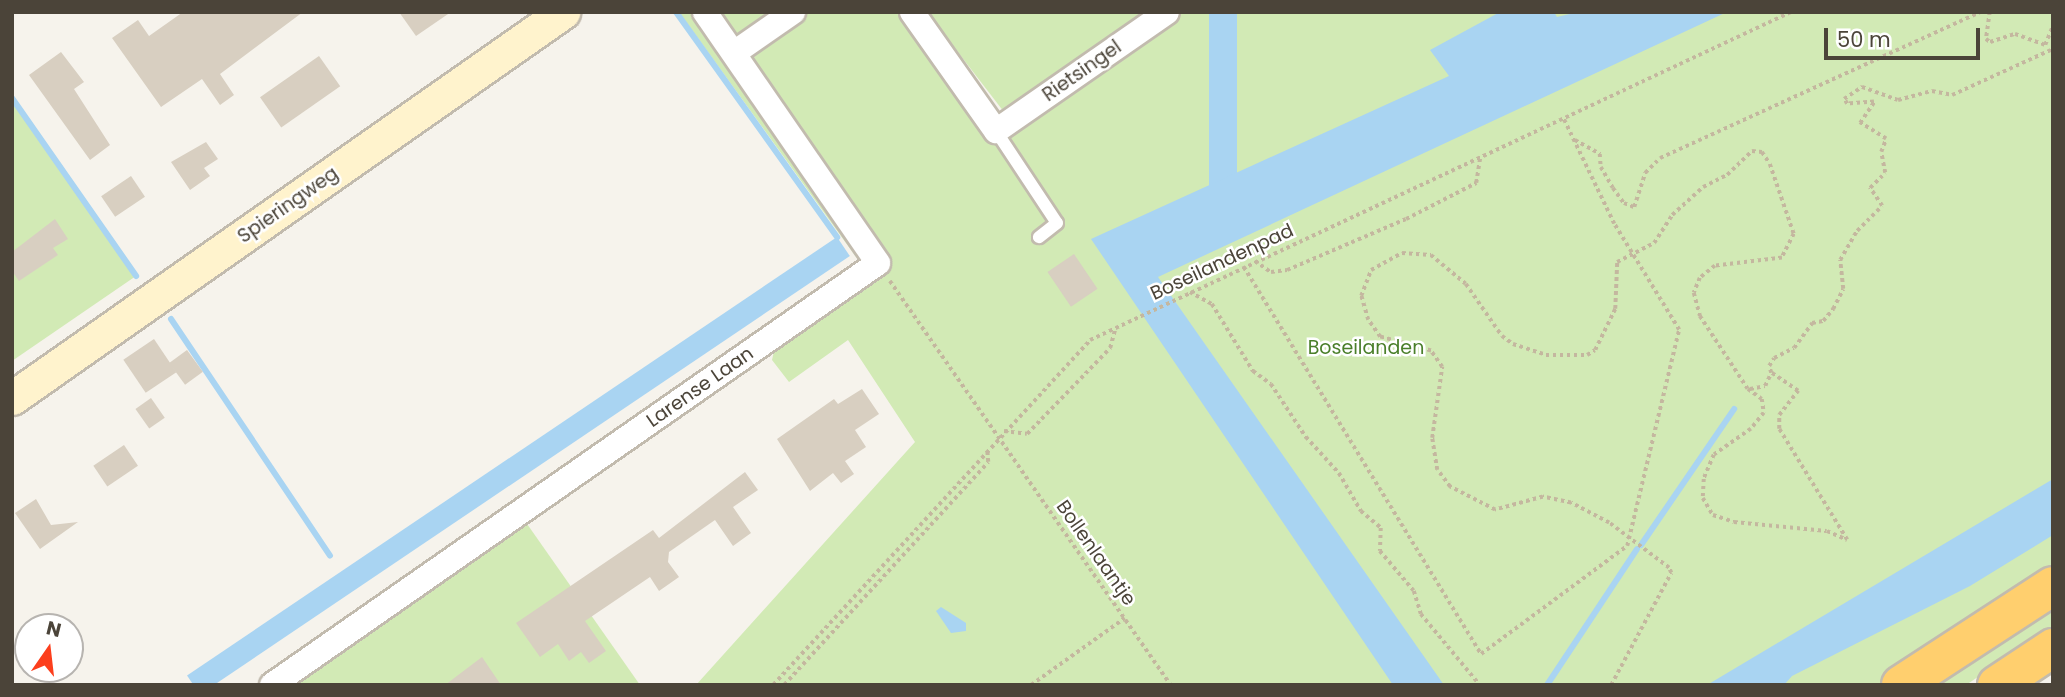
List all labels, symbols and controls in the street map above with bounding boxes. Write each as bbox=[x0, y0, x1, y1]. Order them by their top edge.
scale bar bbox=[1827, 14, 1983, 58]
text: 50 m bbox=[1837, 25, 1891, 54]
street label: Rietsingel bbox=[1038, 36, 1126, 106]
street label: Spieringweg bbox=[233, 162, 343, 248]
street label: Boseilandenpad bbox=[1147, 219, 1297, 305]
park label: Boseilanden bbox=[1308, 337, 1424, 359]
street label: Larense Laan bbox=[642, 342, 758, 432]
street label: Bollenlaantje bbox=[1051, 496, 1141, 610]
north arrow bbox=[14, 613, 84, 683]
text: N bbox=[44, 614, 64, 644]

